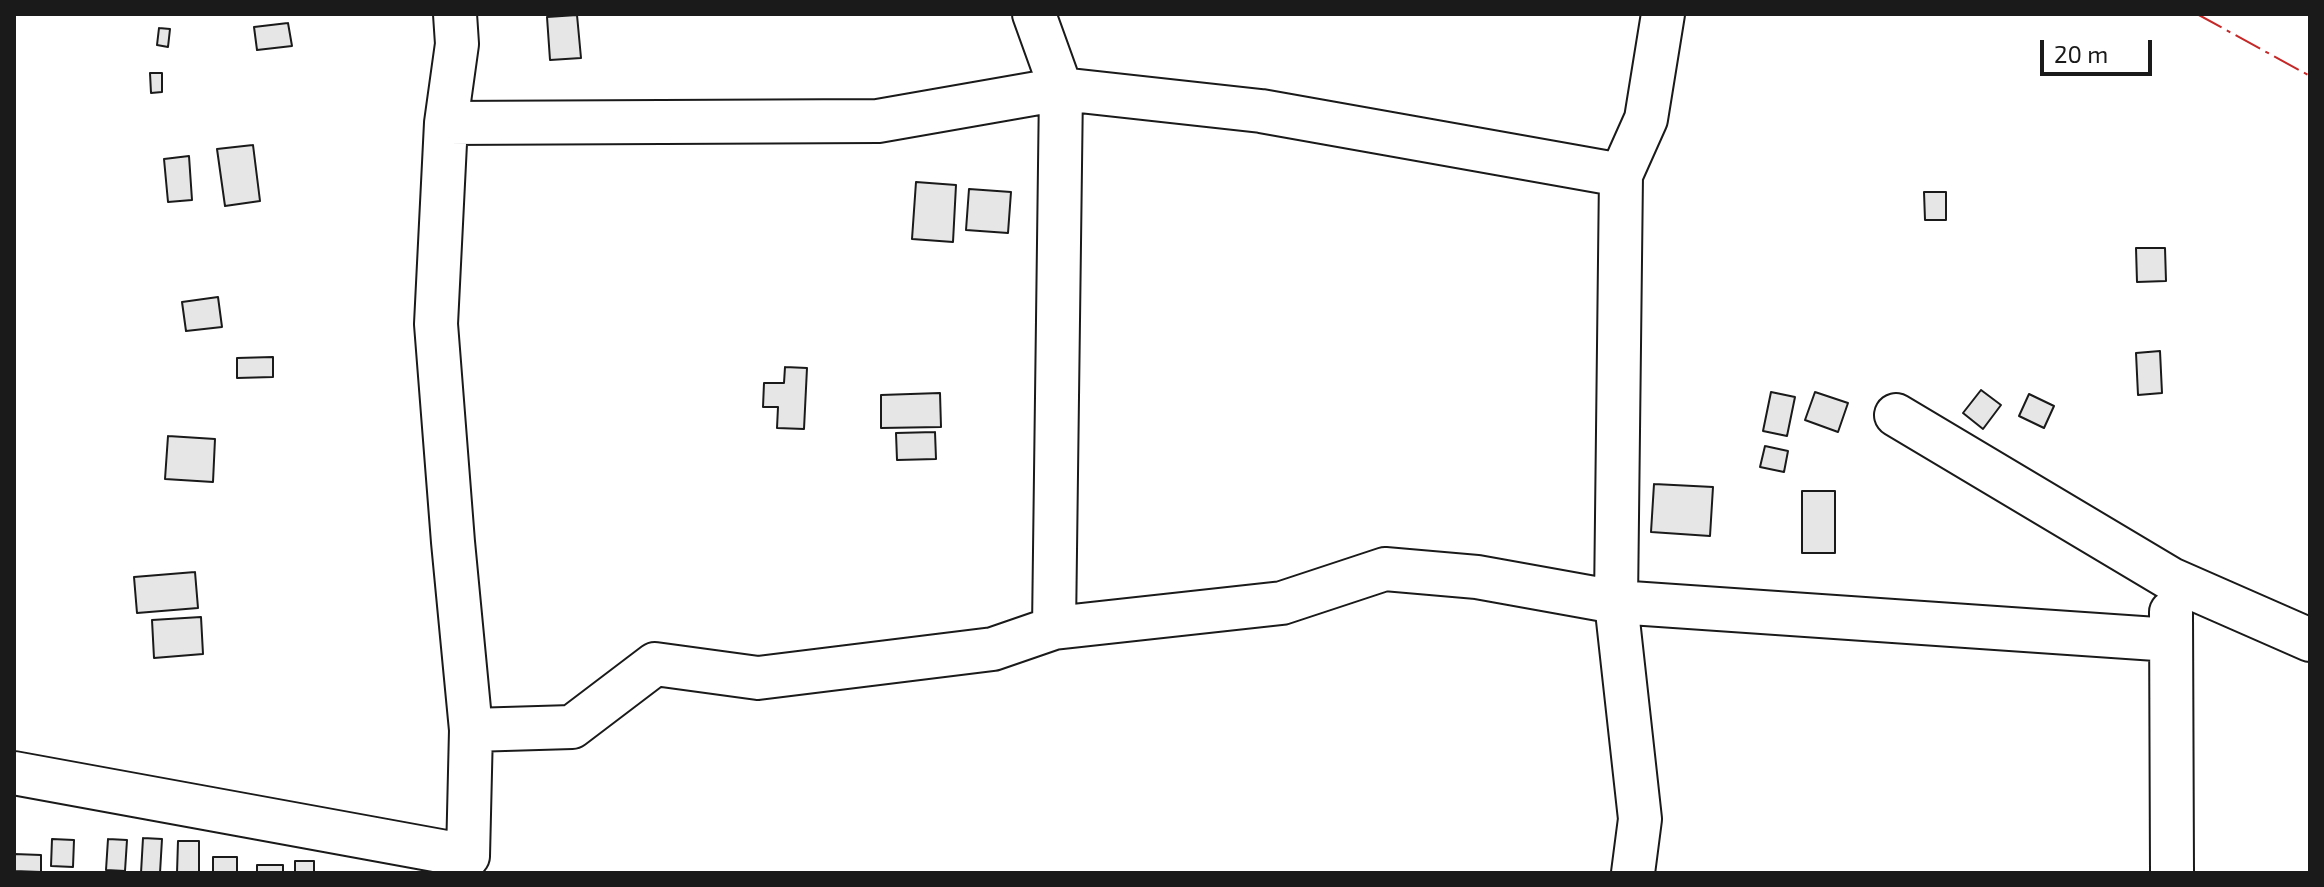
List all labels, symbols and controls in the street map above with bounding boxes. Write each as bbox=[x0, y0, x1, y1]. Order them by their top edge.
scale bar bbox=[2044, 24, 2156, 74]
text: 20 m bbox=[2054, 39, 2108, 68]

